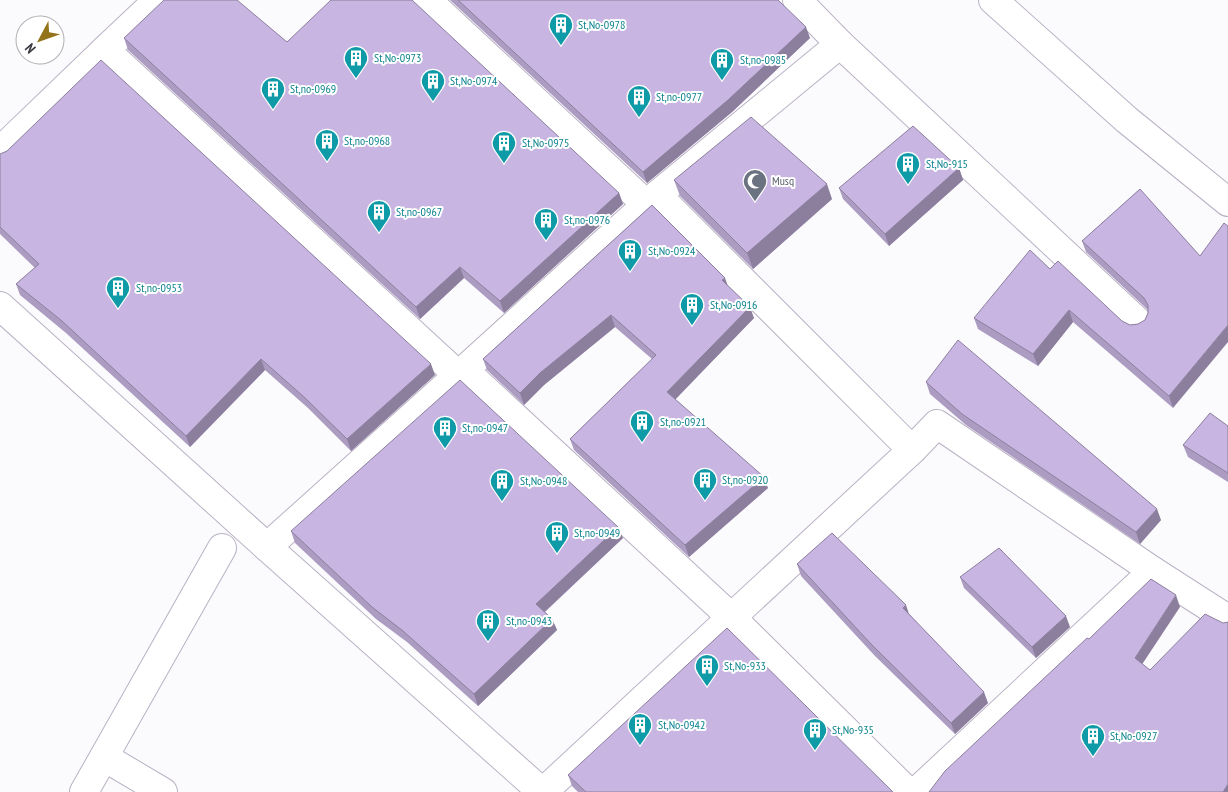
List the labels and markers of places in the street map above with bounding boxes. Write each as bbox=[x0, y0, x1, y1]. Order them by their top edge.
building icon: St,No-0978 bbox=[548, 12, 574, 46]
place label: St,No-0978 bbox=[578, 17, 625, 32]
building icon: St,No-0973 bbox=[343, 45, 369, 79]
building icon: St,no-0985 bbox=[709, 47, 735, 81]
place label: St,No-0973 bbox=[374, 50, 421, 65]
place label: St,no-0985 bbox=[740, 52, 786, 67]
building icon: St,No-0974 bbox=[420, 68, 446, 102]
place label: St,No-0974 bbox=[450, 73, 498, 88]
building icon: St,no-0969 bbox=[260, 76, 286, 110]
place label: St,no-0969 bbox=[290, 81, 336, 96]
building icon: St,no-0977 bbox=[626, 84, 652, 118]
place label: St,no-0977 bbox=[656, 89, 702, 104]
building icon: St,no-0968 bbox=[314, 128, 340, 162]
building icon: St,No-0975 bbox=[491, 130, 517, 164]
place label: St,no-0968 bbox=[344, 133, 390, 148]
place label: St,No-0975 bbox=[522, 135, 569, 150]
building icon: St,No-915 bbox=[895, 151, 921, 185]
place label: St,No-915 bbox=[926, 156, 968, 171]
mosque icon: Musq bbox=[742, 168, 768, 202]
place label: Musq bbox=[772, 173, 794, 188]
building icon: St,no-0967 bbox=[366, 199, 392, 233]
place label: St,no-0967 bbox=[396, 204, 442, 219]
building icon: St,no-0976 bbox=[533, 207, 559, 241]
place label: St,no-0976 bbox=[564, 212, 610, 227]
building icon: St,No-0924 bbox=[617, 238, 643, 272]
place label: St,No-0924 bbox=[648, 243, 696, 258]
building icon: St,no-0953 bbox=[105, 275, 131, 309]
place label: St,no-0953 bbox=[136, 280, 182, 295]
building icon: St,No-0916 bbox=[679, 292, 705, 326]
place label: St,No-0916 bbox=[710, 297, 757, 312]
building icon: St,no-0921 bbox=[629, 409, 655, 443]
place label: St,no-0921 bbox=[660, 414, 706, 429]
building icon: St,no-0947 bbox=[432, 415, 458, 449]
place label: St,no-0947 bbox=[462, 420, 508, 435]
building icon: St,no-0920 bbox=[692, 467, 718, 501]
building icon: St,No-0948 bbox=[489, 468, 515, 502]
place label: St,no-0920 bbox=[722, 472, 768, 487]
place label: St,No-0948 bbox=[520, 473, 567, 488]
building icon: St,no-0949 bbox=[544, 520, 570, 554]
place label: St,no-0949 bbox=[574, 525, 620, 540]
building icon: St,no-0943 bbox=[475, 608, 501, 642]
place label: St,no-0943 bbox=[506, 613, 552, 628]
building icon: St,No-933 bbox=[694, 653, 720, 687]
place label: St,No-933 bbox=[724, 658, 766, 673]
building icon: St,No-0942 bbox=[627, 712, 653, 746]
place label: St,No-0942 bbox=[658, 717, 705, 732]
building icon: St,No-935 bbox=[802, 717, 828, 751]
place label: St,No-935 bbox=[832, 722, 874, 737]
building icon: St,No-0927 bbox=[1080, 723, 1106, 757]
place label: St,No-0927 bbox=[1110, 728, 1157, 743]

